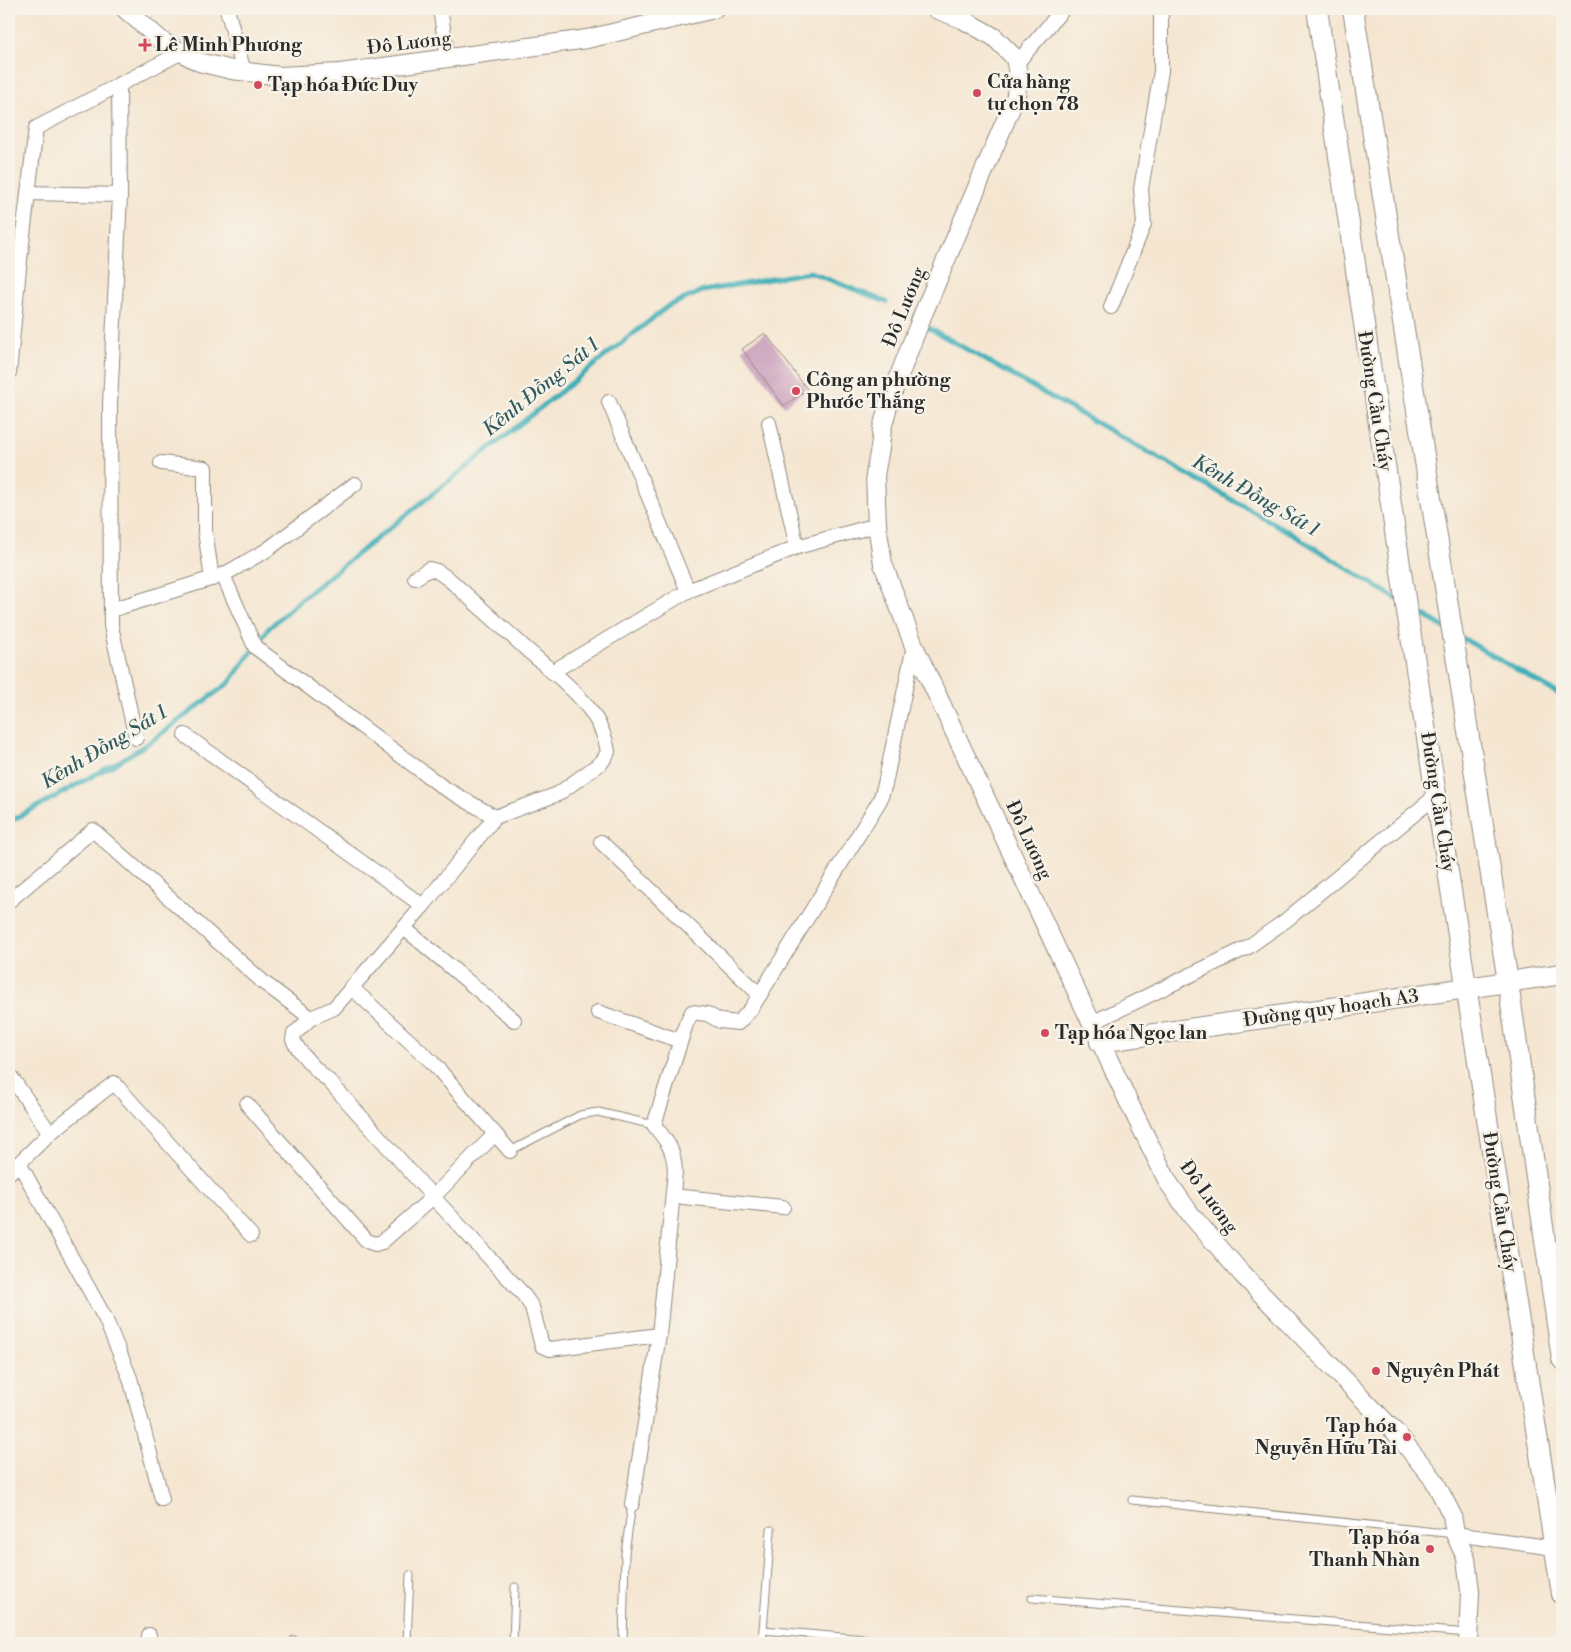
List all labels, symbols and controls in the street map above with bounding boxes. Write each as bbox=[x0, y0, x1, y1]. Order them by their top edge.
street label: Đô Lương bbox=[366, 26, 453, 60]
place label: Lê Minh Phương bbox=[155, 33, 303, 57]
marker: Lê Minh Phương bbox=[139, 39, 151, 51]
place label: Cửa hàng tự chọn 78 bbox=[987, 70, 1079, 116]
place label: Tạp hóa Đức Duy bbox=[268, 73, 419, 97]
marker: Tạp hóa Đức Duy bbox=[252, 79, 264, 91]
marker: Cửa hàng tự chọn 78 bbox=[971, 87, 983, 99]
street label: Đô Lương bbox=[877, 263, 931, 351]
street label: Đường Cầu Cháy bbox=[1352, 329, 1398, 474]
water label: Kênh Đồng Sát 1 bbox=[478, 333, 605, 442]
place label: Công an phường Phước Thắng bbox=[806, 368, 951, 414]
marker: Công an phường Phước Thắng bbox=[790, 385, 802, 397]
water label: Kênh Đồng Sát 1 bbox=[1187, 450, 1323, 543]
water label: Kênh Đồng Sát 1 bbox=[37, 700, 172, 795]
street label: Đường Cầu Cháy bbox=[1415, 730, 1461, 875]
street label: Đô Lương bbox=[1000, 797, 1058, 884]
street label: Đường quy hoạch A3 bbox=[1242, 984, 1420, 1032]
place label: Tạp hóa Ngọc lan bbox=[1055, 1021, 1207, 1045]
marker: Tạp hóa Ngọc lan bbox=[1039, 1027, 1051, 1039]
street label: Đường Cầu Cháy bbox=[1477, 1130, 1523, 1275]
street label: Đô Lương bbox=[1174, 1156, 1244, 1238]
place label: Nguyên Phát bbox=[1386, 1359, 1500, 1383]
marker: Nguyên Phát bbox=[1370, 1365, 1382, 1377]
place label: Tạp hóa Nguyễn Hữu Tài bbox=[1255, 1414, 1398, 1460]
marker: Tạp hóa Nguyễn Hữu Tài bbox=[1401, 1431, 1413, 1443]
place label: Tạp hóa Thanh Nhàn bbox=[1309, 1526, 1421, 1572]
marker: Tạp hóa Thanh Nhàn bbox=[1424, 1543, 1436, 1555]

